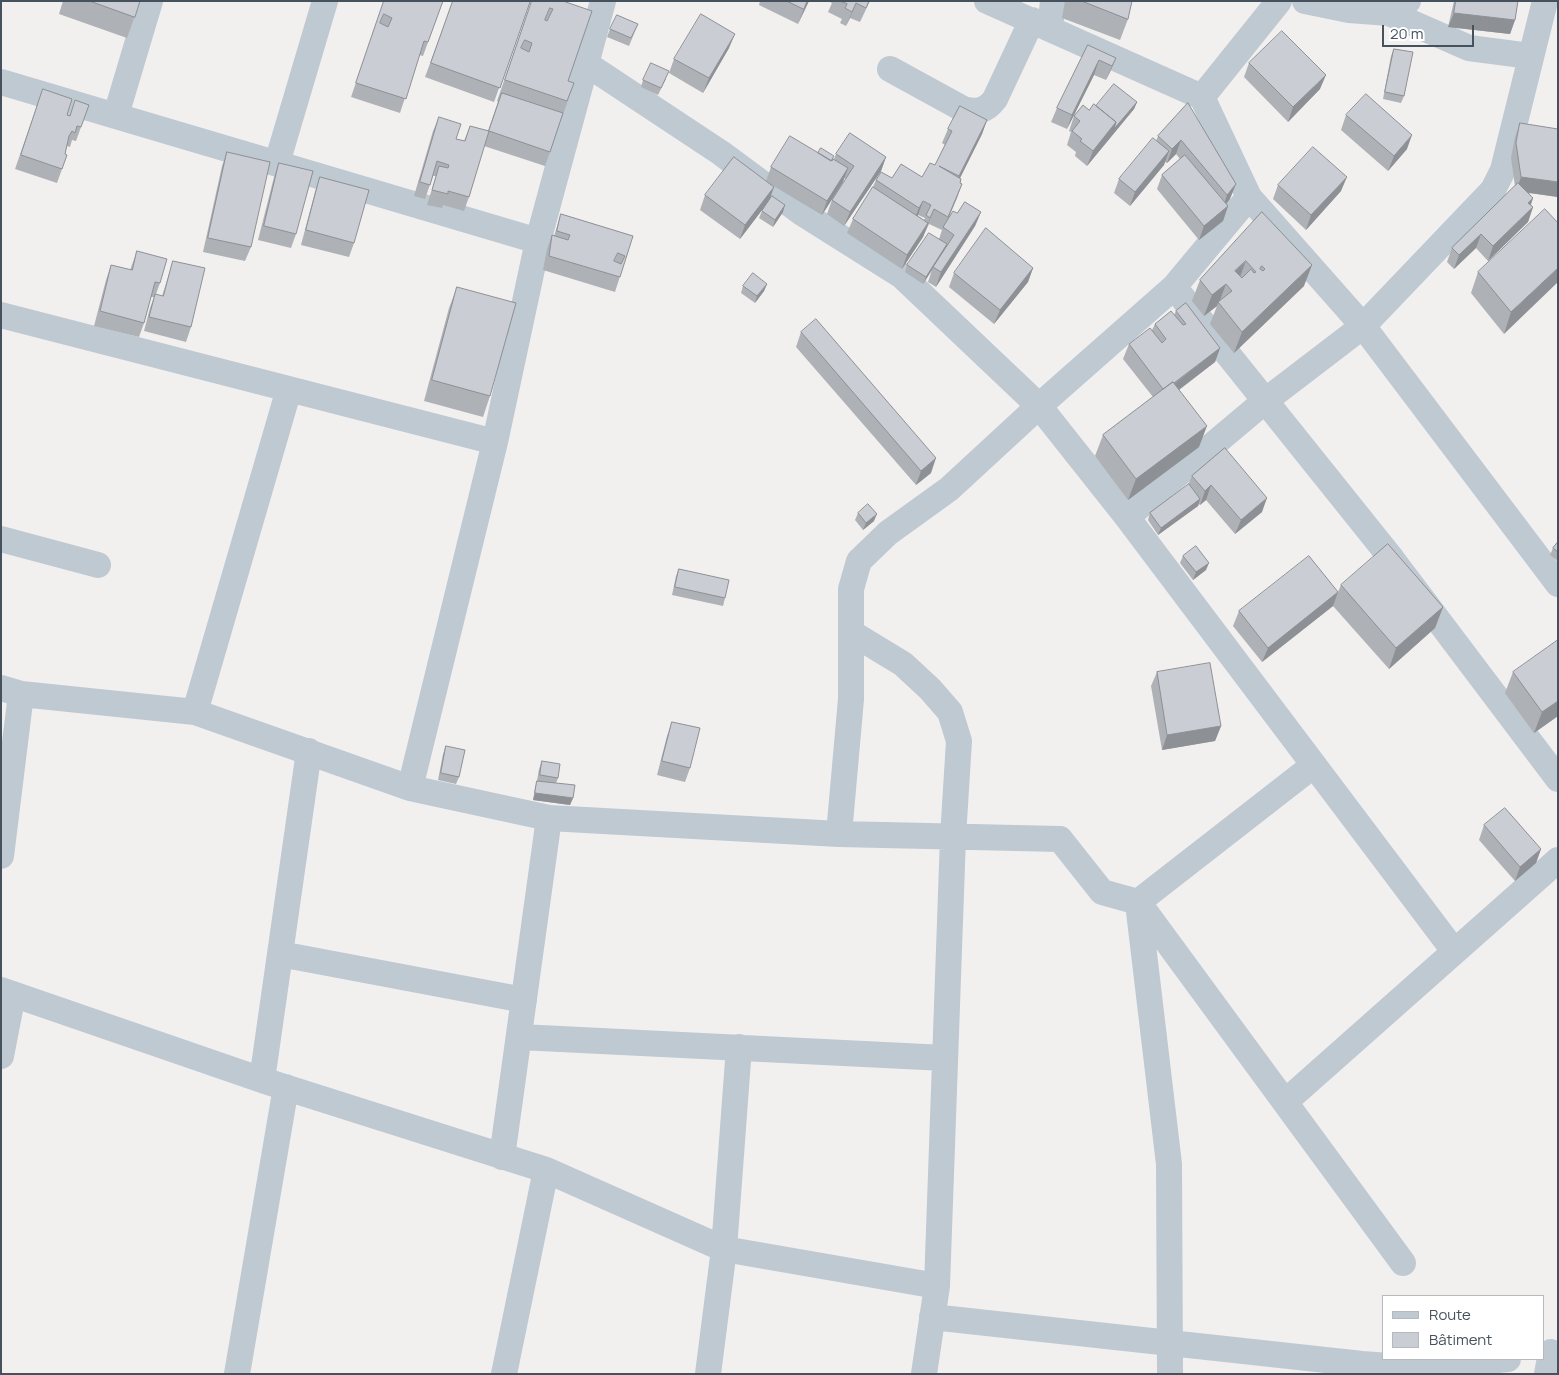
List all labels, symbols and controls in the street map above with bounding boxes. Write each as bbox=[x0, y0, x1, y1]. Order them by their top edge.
scale bar bbox=[1384, 15, 1476, 47]
text: 20 m bbox=[1390, 23, 1423, 44]
legend bbox=[1382, 1295, 1544, 1360]
text: Route bbox=[1429, 1304, 1471, 1325]
text: Bâtiment bbox=[1429, 1329, 1492, 1350]

